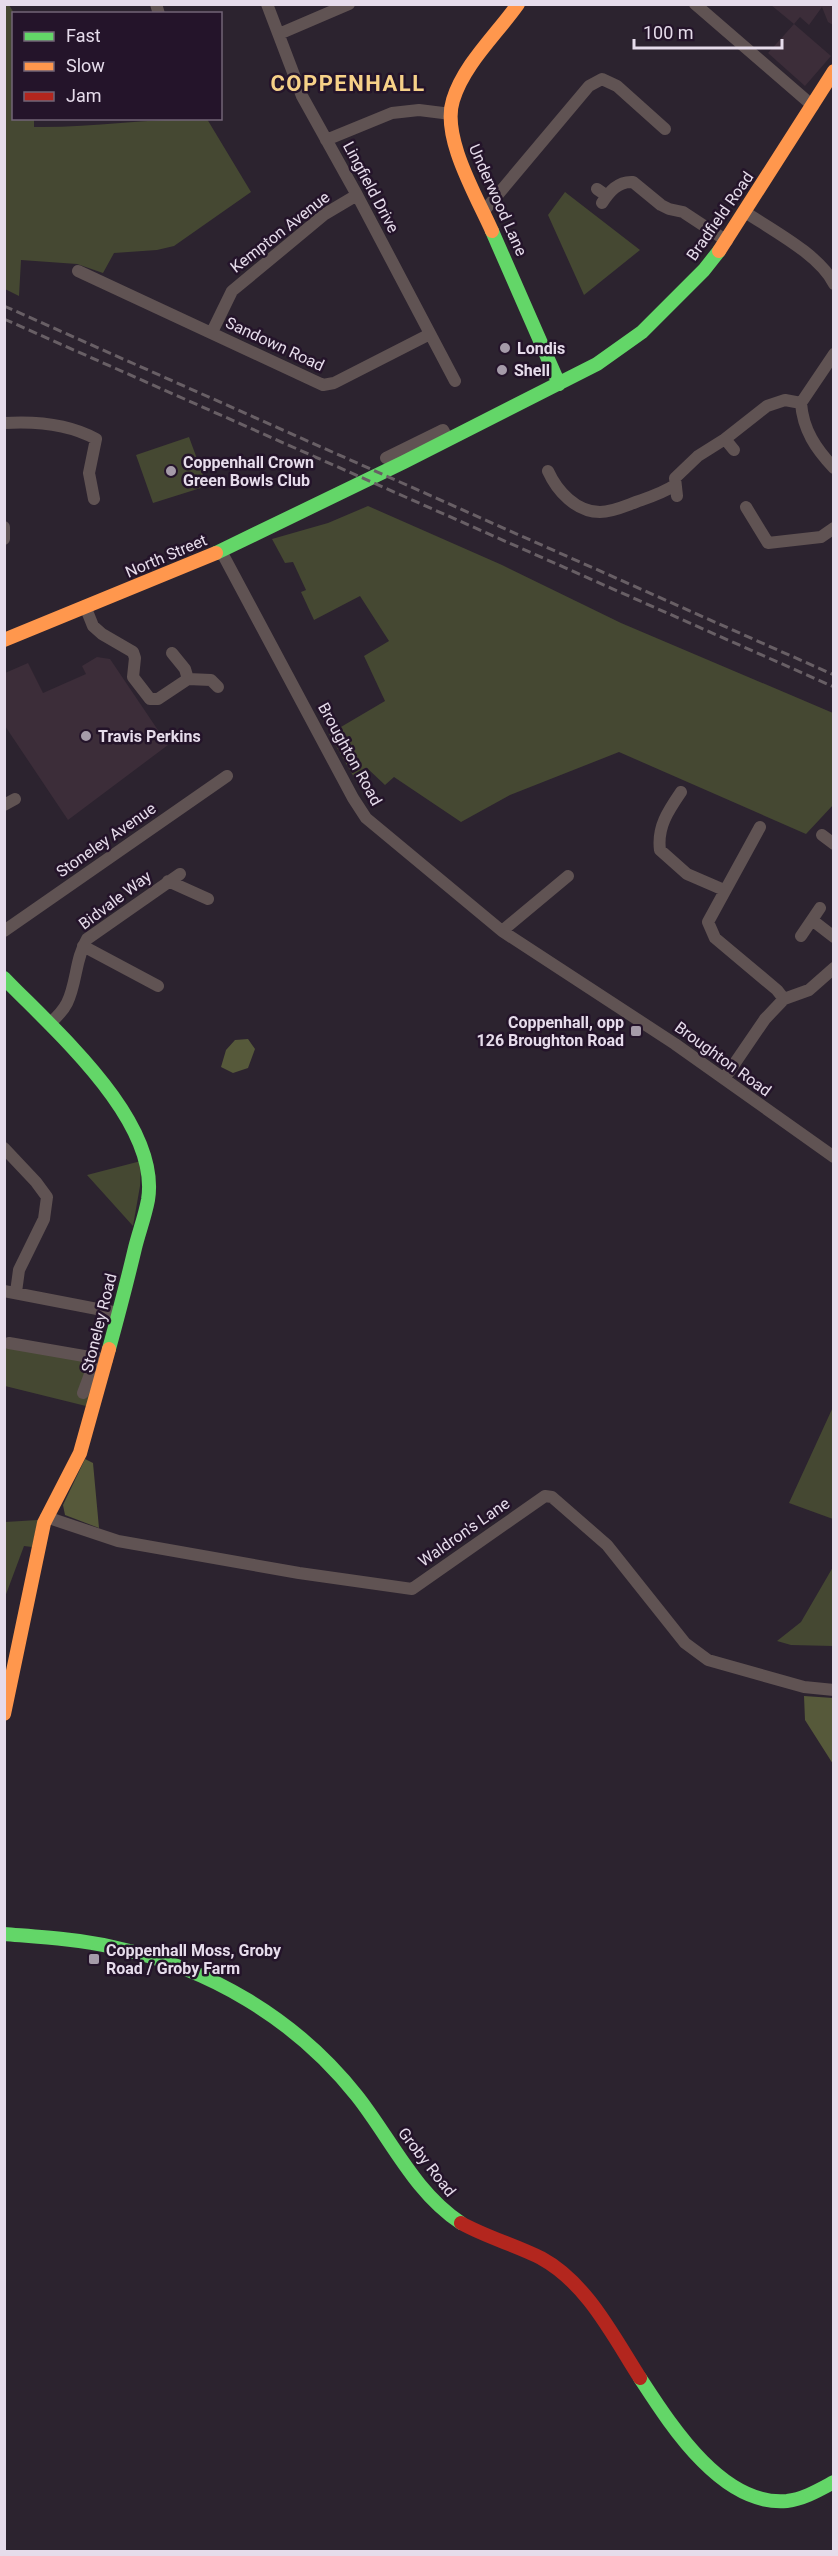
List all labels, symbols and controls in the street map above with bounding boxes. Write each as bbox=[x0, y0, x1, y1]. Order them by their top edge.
legend bbox=[12, 12, 222, 120]
scale bar bbox=[634, 12, 782, 50]
text: 100 m bbox=[643, 22, 694, 43]
text: Fast bbox=[66, 25, 101, 46]
text: Slow bbox=[66, 55, 105, 76]
district label: COPPENHALL bbox=[270, 71, 426, 96]
text: Jam bbox=[66, 85, 102, 106]
street label: Lingfield Drive bbox=[339, 138, 403, 236]
street label: Underwood Lane bbox=[465, 141, 531, 259]
street label: Bradfield Road bbox=[682, 168, 758, 264]
street label: Kempton Avenue bbox=[227, 187, 333, 277]
street label: Sandown Road bbox=[223, 313, 327, 375]
place label: Londis bbox=[517, 339, 565, 358]
marker: Londis bbox=[498, 341, 512, 355]
place label: Shell bbox=[514, 361, 550, 380]
marker: Shell bbox=[495, 363, 509, 377]
place label: Coppenhall Crown Green Bowls Club bbox=[183, 453, 314, 490]
marker: Coppenhall Crown Green Bowls Club bbox=[164, 464, 178, 478]
street label: North Street bbox=[122, 530, 210, 582]
street label: Broughton Road bbox=[314, 699, 386, 809]
place label: Travis Perkins bbox=[98, 727, 201, 746]
marker: Travis Perkins bbox=[79, 729, 93, 743]
street label: Stoneley Avenue bbox=[53, 799, 159, 881]
street label: Bidvale Way bbox=[75, 866, 155, 933]
place label: Coppenhall, opp 126 Broughton Road bbox=[477, 1013, 624, 1050]
street label: Broughton Road bbox=[671, 1018, 775, 1100]
marker: Coppenhall, opp 126 Broughton Road bbox=[629, 1024, 643, 1038]
street label: Stoneley Road bbox=[77, 1271, 121, 1375]
street label: Waldron's Lane bbox=[415, 1494, 513, 1570]
place label: Coppenhall Moss, Groby Road / Groby Farm bbox=[106, 1941, 282, 1978]
marker: Coppenhall Moss, Groby Road / Groby Farm bbox=[87, 1952, 101, 1966]
street label: Groby Road bbox=[394, 2124, 460, 2200]

